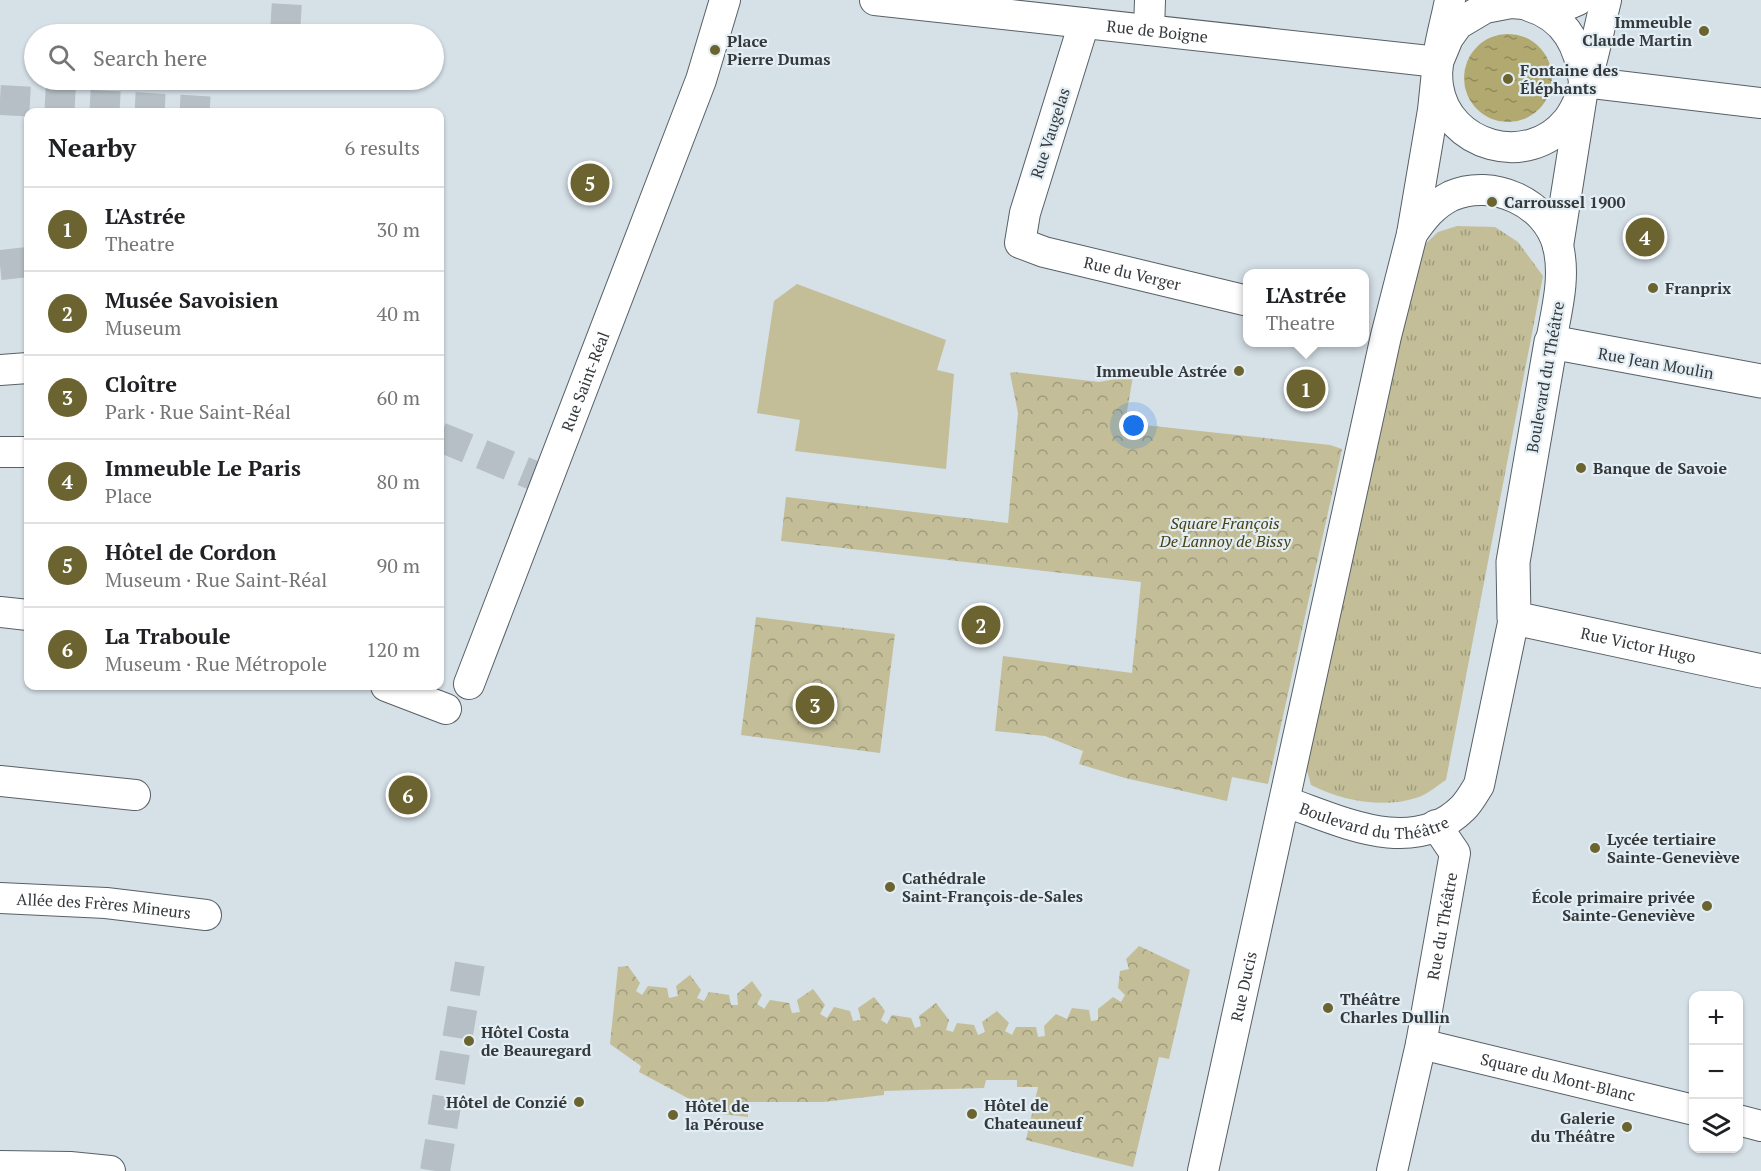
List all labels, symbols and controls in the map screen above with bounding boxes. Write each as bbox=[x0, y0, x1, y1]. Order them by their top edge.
place label: Immeuble Claude Martin bbox=[1582, 11, 1693, 51]
street label: Rue de Boigne bbox=[1106, 15, 1209, 48]
search box bbox=[24, 24, 444, 90]
marker: Immeuble Claude Martin bbox=[1697, 24, 1711, 38]
place label: Place Pierre Dumas bbox=[727, 30, 831, 70]
icon: search bbox=[45, 41, 78, 74]
text: Search here bbox=[93, 43, 207, 72]
marker: Place Pierre Dumas bbox=[708, 43, 722, 57]
place label: Fontaine des Éléphants bbox=[1520, 59, 1618, 99]
marker: Fontaine des Éléphants bbox=[1501, 72, 1515, 86]
street label: Rue Vaugelas bbox=[1025, 85, 1075, 181]
text: Nearby bbox=[48, 130, 136, 164]
text: 6 results bbox=[345, 134, 420, 161]
pin: 5 bbox=[570, 160, 610, 206]
place label: Carroussel 1900 bbox=[1504, 191, 1625, 213]
marker: Carroussel 1900 bbox=[1485, 195, 1499, 209]
text: L'Astrée bbox=[105, 201, 186, 230]
pin: 4 bbox=[1626, 214, 1664, 260]
text: 1 bbox=[62, 216, 73, 243]
text: 30 m bbox=[377, 216, 420, 243]
text: Theatre bbox=[105, 230, 174, 257]
street label: Rue du Verger bbox=[1082, 251, 1184, 296]
popup bbox=[1243, 269, 1369, 347]
place label: Franprix bbox=[1665, 277, 1731, 299]
text: L'Astrée bbox=[1266, 280, 1346, 309]
marker: Franprix bbox=[1646, 281, 1660, 295]
text: Musée Savoisien bbox=[105, 285, 278, 314]
text: 2 bbox=[62, 300, 73, 327]
text: 40 m bbox=[377, 300, 420, 327]
street label: Boulevard du Théâtre bbox=[1521, 300, 1569, 454]
text: Theatre bbox=[1266, 309, 1335, 336]
text: Museum bbox=[105, 314, 181, 341]
street label: Rue Saint-Réal bbox=[556, 328, 614, 435]
street label: Rue Jean Moulin bbox=[1596, 342, 1716, 384]
place label: Immeuble Astrée bbox=[1096, 360, 1227, 382]
marker: Immeuble Astrée bbox=[1232, 364, 1246, 378]
pin: 1 bbox=[1286, 366, 1326, 412]
text: Cloître bbox=[105, 369, 177, 398]
text: 3 bbox=[62, 384, 73, 411]
text: 60 m bbox=[377, 384, 420, 411]
text: Park · Rue Saint-Réal bbox=[105, 398, 291, 425]
your location bbox=[1119, 411, 1148, 440]
text: Immeuble Le Paris bbox=[105, 453, 301, 482]
place label: Banque de Savoie bbox=[1593, 457, 1727, 479]
marker: Banque de Savoie bbox=[1574, 461, 1588, 475]
text: 4 bbox=[62, 468, 73, 495]
text: 80 m bbox=[377, 468, 420, 495]
text: Place bbox=[105, 482, 152, 509]
park label: Square François De Lannoy de Bissy bbox=[1158, 512, 1291, 552]
text: Hôtel de Cordon bbox=[105, 537, 276, 566]
text: 5 bbox=[62, 552, 73, 579]
text: 90 m bbox=[377, 552, 420, 579]
text: Museum · Rue Saint-Réal bbox=[105, 566, 327, 593]
pin: 2 bbox=[962, 602, 1000, 648]
text: La Traboule bbox=[105, 621, 231, 650]
street label: Rue Victor Hugo bbox=[1579, 622, 1698, 668]
text: 6 bbox=[62, 636, 73, 663]
text: 120 m bbox=[366, 636, 420, 663]
text: Museum · Rue Métropole bbox=[105, 650, 327, 677]
pin: 3 bbox=[796, 682, 834, 728]
pin: 6 bbox=[388, 772, 428, 818]
street label: Boulevard du Théâtre bbox=[1297, 797, 1453, 844]
place label: Lycée tertiaire Sainte-Geneviève bbox=[1607, 828, 1740, 868]
marker: Lycée tertiaire Sainte-Geneviève bbox=[1588, 841, 1602, 855]
place label: Cathédrale Saint-François-de-Sales bbox=[902, 867, 1083, 907]
street label: Rue du Théâtre bbox=[1422, 871, 1462, 982]
marker: Cathédrale Saint-François-de-Sales bbox=[883, 880, 897, 894]
place label: École primaire privée Sainte-Geneviève bbox=[1532, 886, 1695, 926]
street label: Allée des Frères Mineurs bbox=[16, 888, 192, 924]
marker: École primaire privée Sainte-Geneviève bbox=[1700, 899, 1714, 913]
street label: Rue Ducis bbox=[1225, 949, 1262, 1023]
place label: Théâtre Charles Dullin bbox=[1340, 988, 1451, 1028]
map controls bbox=[1689, 991, 1743, 1153]
button: + bbox=[1689, 991, 1743, 1045]
marker: Théâtre Charles Dullin bbox=[1321, 1001, 1335, 1015]
place label: Hôtel Costa de Beauregard bbox=[481, 1021, 592, 1061]
marker: Hôtel Costa de Beauregard bbox=[462, 1034, 476, 1048]
button: − bbox=[1689, 1045, 1743, 1099]
street label: Square du Mont-Blanc bbox=[1478, 1048, 1638, 1106]
place label: Hôtel de Conzié bbox=[446, 1091, 567, 1113]
place label: Hôtel de Chateauneuf bbox=[984, 1094, 1084, 1134]
marker: Hôtel de Conzié bbox=[572, 1095, 586, 1109]
place label: Hôtel de la Pérouse bbox=[685, 1095, 764, 1135]
button: layers bbox=[1689, 1099, 1743, 1153]
marker: Hôtel de Chateauneuf bbox=[965, 1107, 979, 1121]
place label: Galerie du Théâtre bbox=[1531, 1107, 1615, 1147]
marker: Hôtel de la Pérouse bbox=[666, 1108, 680, 1122]
marker: Galerie du Théâtre bbox=[1620, 1120, 1634, 1134]

